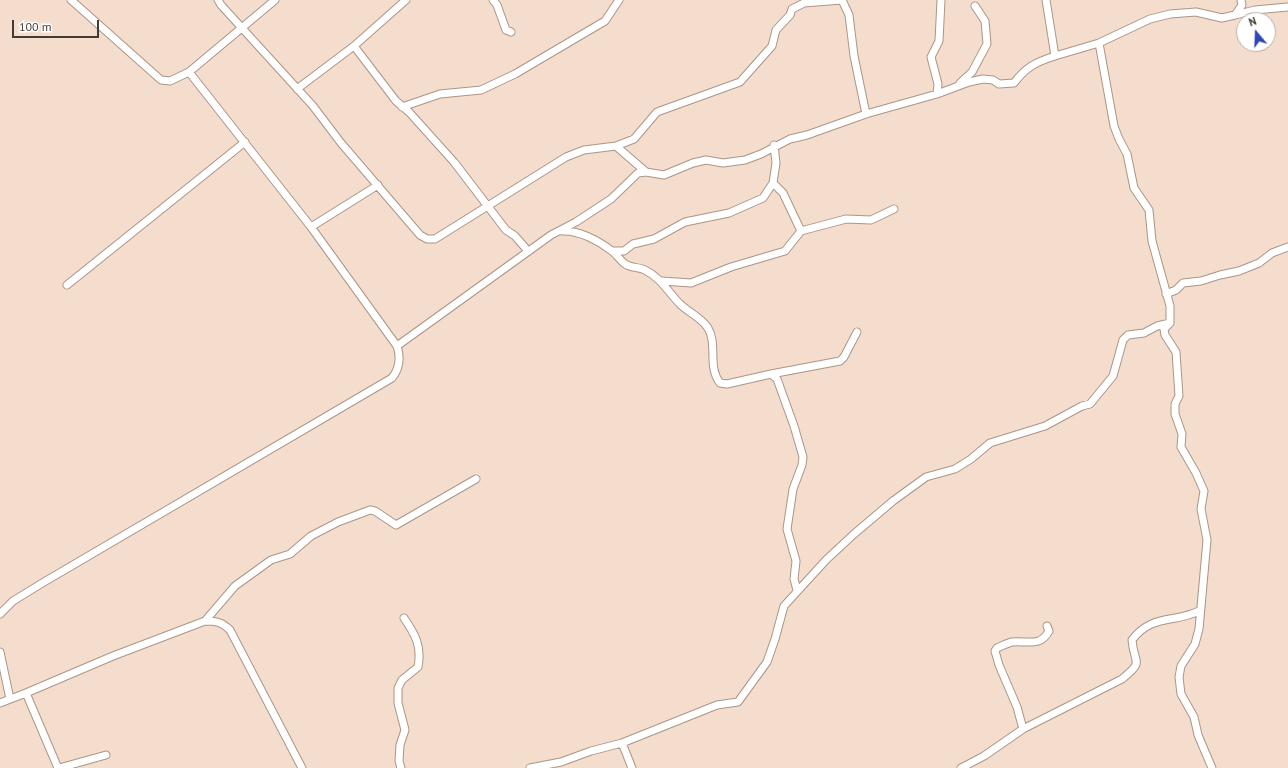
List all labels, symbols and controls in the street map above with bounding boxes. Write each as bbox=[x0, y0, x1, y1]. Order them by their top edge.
scale bar bbox=[14, 12, 101, 38]
north arrow bbox=[1236, 12, 1276, 52]
text: N bbox=[1247, 14, 1258, 29]
text: 100 m bbox=[19, 19, 52, 34]

